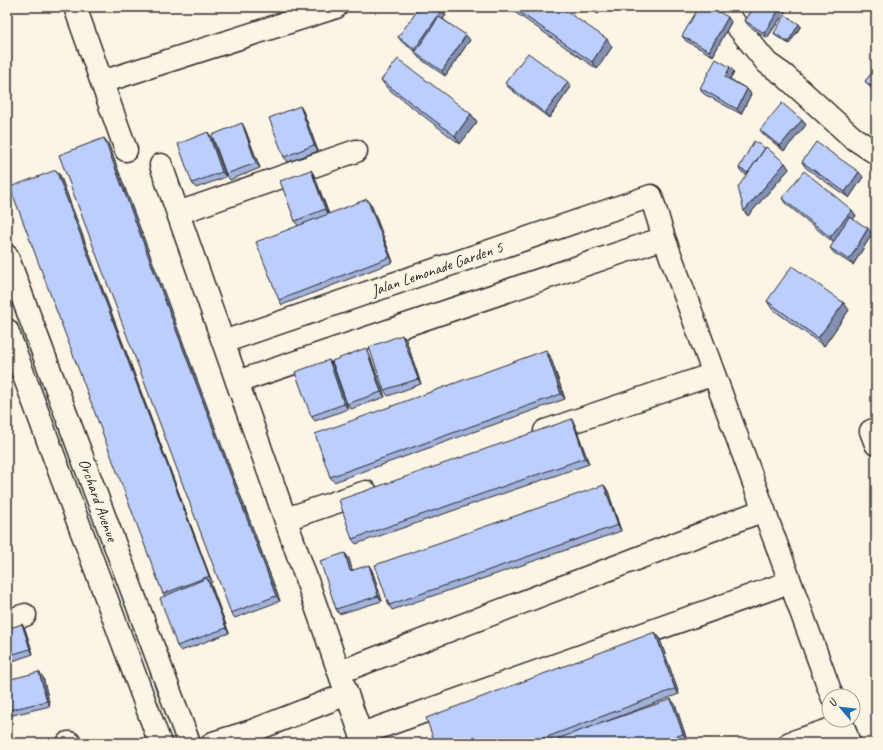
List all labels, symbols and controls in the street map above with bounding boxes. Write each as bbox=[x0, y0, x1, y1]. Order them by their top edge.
street label: Jalan Lemonade Garden 5 bbox=[368, 237, 506, 301]
street label: Orchard Avenue bbox=[74, 456, 123, 546]
north arrow bbox=[821, 688, 861, 728]
text: U bbox=[825, 695, 841, 709]

